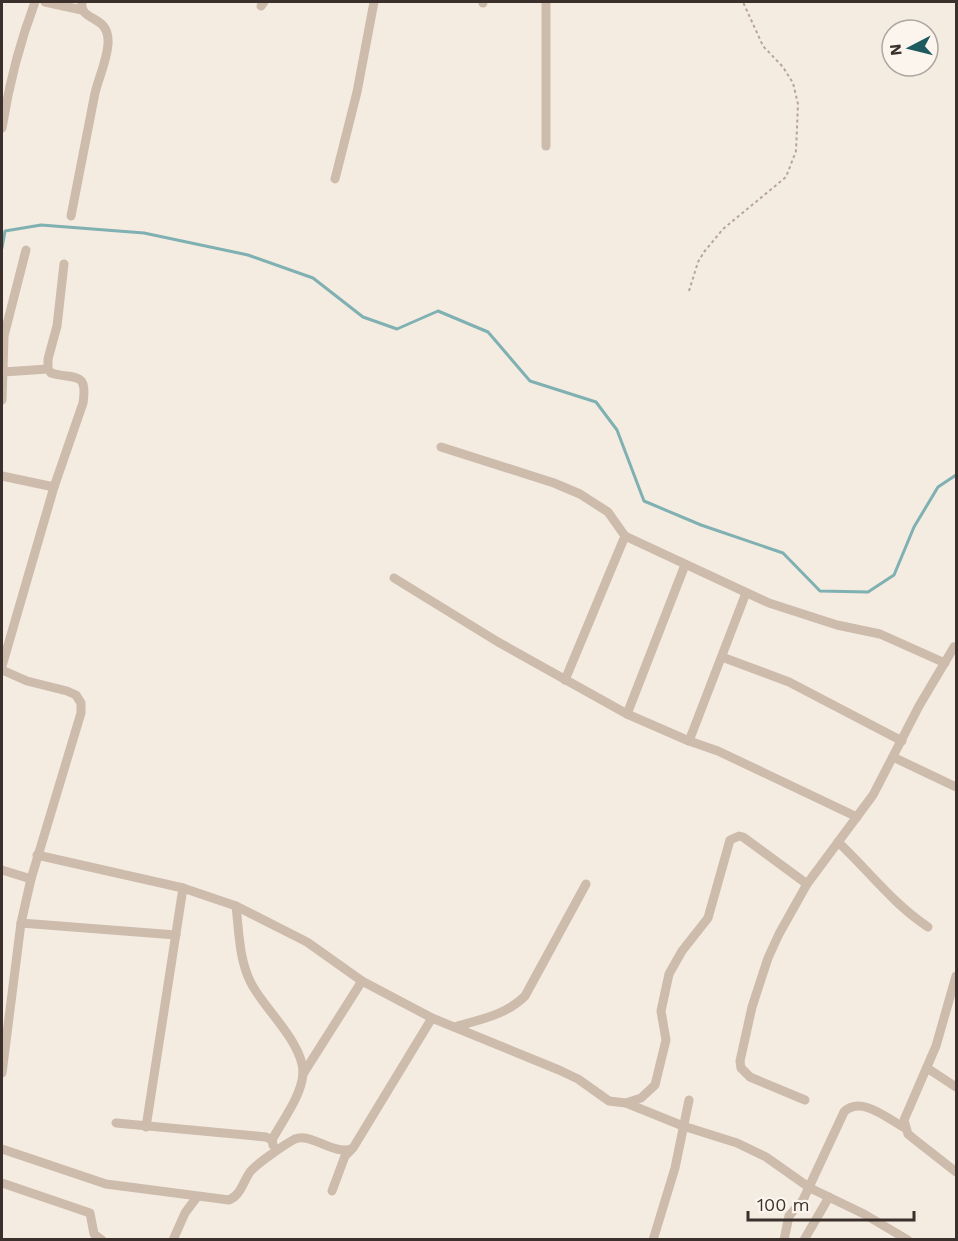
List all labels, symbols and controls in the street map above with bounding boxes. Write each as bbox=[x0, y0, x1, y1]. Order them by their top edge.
north arrow bbox=[880, 18, 940, 78]
text: N bbox=[885, 43, 906, 57]
scale bar bbox=[748, 1184, 914, 1222]
text: 100 m bbox=[757, 1194, 810, 1215]

